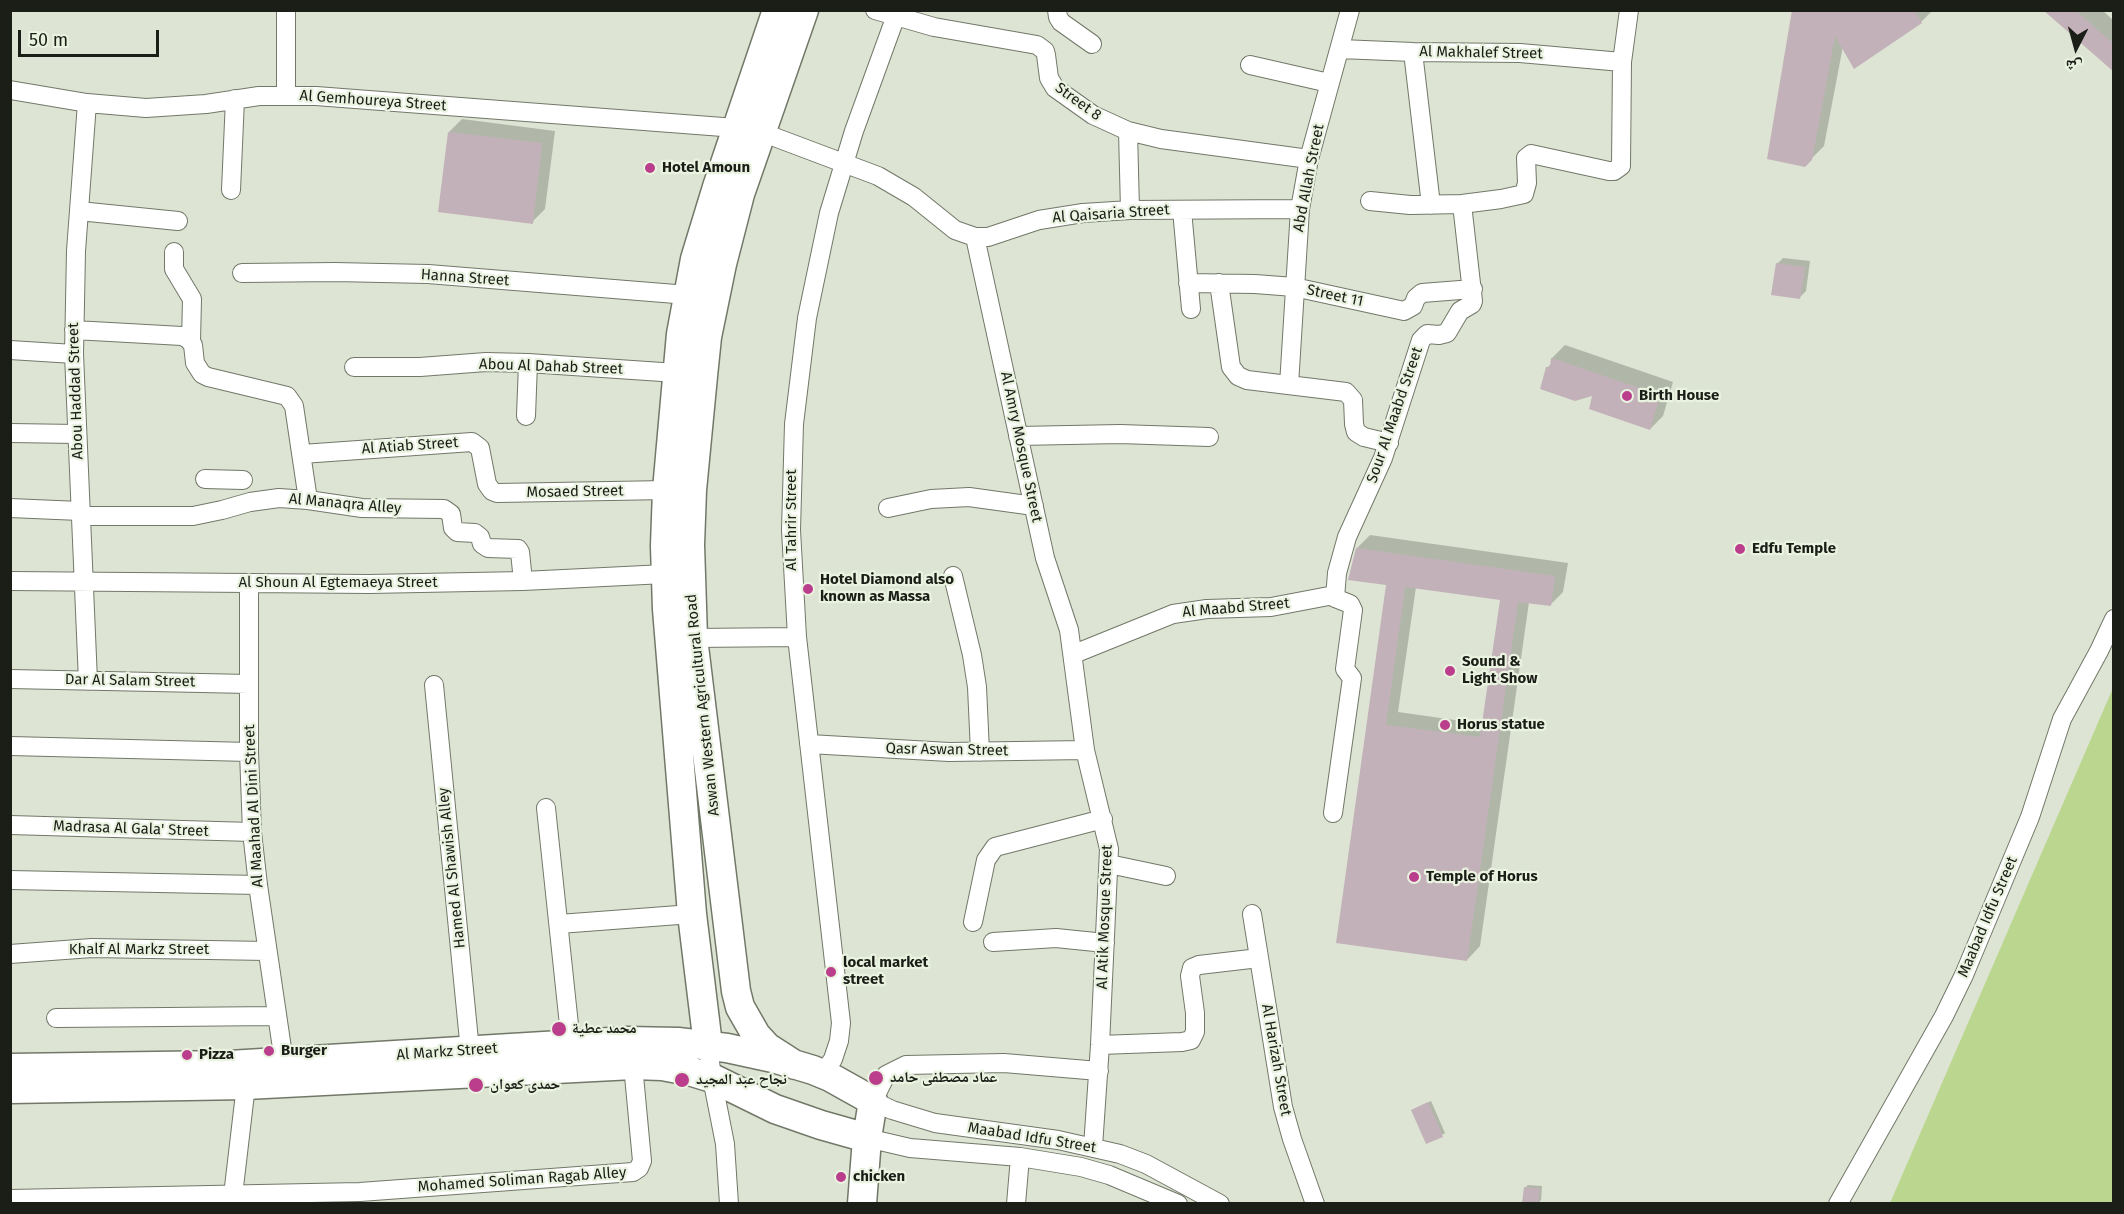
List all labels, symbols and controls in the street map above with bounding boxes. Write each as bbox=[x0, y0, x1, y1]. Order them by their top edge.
scale bar bbox=[21, 18, 162, 56]
north arrow bbox=[2046, 18, 2106, 78]
text: 50 m bbox=[29, 29, 68, 51]
street label: Al Makhalef Street bbox=[1419, 43, 1543, 63]
text: ش bbox=[2065, 56, 2084, 77]
street label: Street 8 bbox=[1051, 79, 1105, 125]
street label: Al Gemhoureya Street bbox=[299, 87, 447, 115]
street label: Abd Allah Street bbox=[1290, 123, 1328, 233]
place label: Hotel Amoun bbox=[662, 159, 750, 177]
marker: Hotel Amoun bbox=[643, 161, 657, 175]
street label: Al Qaisaria Street bbox=[1052, 201, 1170, 227]
street label: Hanna Street bbox=[420, 266, 510, 290]
street label: Street 11 bbox=[1305, 281, 1365, 311]
street label: Abou Haddad Street bbox=[65, 322, 87, 460]
street label: Sour Al Maabd Street bbox=[1363, 345, 1427, 485]
street label: Abou Al Dahab Street bbox=[479, 355, 623, 379]
street label: Al Amry Mosque Street bbox=[996, 370, 1046, 524]
place label: Birth House bbox=[1639, 387, 1719, 405]
marker: Birth House bbox=[1620, 389, 1634, 403]
street label: Al Atiab Street bbox=[361, 434, 459, 458]
street label: Al Tahrir Street bbox=[783, 469, 801, 571]
street label: Mosaed Street bbox=[526, 482, 624, 502]
street label: Al Manaqra Alley bbox=[288, 490, 402, 518]
place label: Edfu Temple bbox=[1752, 540, 1836, 558]
marker: Edfu Temple bbox=[1733, 542, 1747, 556]
place label: Hotel Diamond also known as Massa bbox=[820, 571, 954, 606]
street label: Al Shoun Al Egtemaeya Street bbox=[238, 574, 438, 592]
marker: Hotel Diamond also known as Massa bbox=[801, 582, 815, 596]
street label: Aswan Western Agricultural Road bbox=[682, 593, 724, 817]
street label: Al Maabd Street bbox=[1182, 594, 1290, 622]
place label: Sound & Light Show bbox=[1462, 653, 1537, 688]
marker: Sound & Light Show bbox=[1443, 664, 1457, 678]
street label: Dar Al Salam Street bbox=[65, 671, 195, 691]
place label: Horus statue bbox=[1457, 716, 1545, 734]
marker: Horus statue bbox=[1438, 718, 1452, 732]
street label: Al Maahad Al Dini Street bbox=[241, 724, 267, 888]
street label: Qasr Aswan Street bbox=[886, 740, 1008, 760]
street label: Hamed Al Shawish Alley bbox=[435, 787, 469, 949]
street label: Madrasa Al Gala' Street bbox=[53, 817, 209, 841]
street label: Al Atik Mosque Street bbox=[1093, 844, 1117, 990]
street label: Maabad Idfu Street bbox=[1954, 854, 2022, 980]
place label: Temple of Horus bbox=[1426, 868, 1538, 886]
marker: Temple of Horus bbox=[1407, 870, 1421, 884]
street label: Khalf Al Markz Street bbox=[69, 941, 209, 959]
place label: local market street bbox=[843, 954, 928, 989]
marker: local market street bbox=[824, 965, 838, 979]
street label: Al Harizah Street bbox=[1257, 1003, 1295, 1117]
marker: محمد عطية bbox=[550, 1020, 568, 1038]
place label: محمد عطية bbox=[572, 1020, 637, 1038]
street label: Al Markz Street bbox=[396, 1039, 498, 1065]
place label: Burger bbox=[281, 1042, 327, 1060]
marker: Burger bbox=[262, 1044, 276, 1058]
place label: Pizza bbox=[199, 1046, 234, 1064]
marker: Pizza bbox=[180, 1048, 194, 1062]
marker: عماد مصطفى حامد bbox=[867, 1069, 885, 1087]
place label: عماد مصطفى حامد bbox=[890, 1069, 997, 1087]
marker: نجاح عبد المجيد bbox=[673, 1071, 691, 1089]
place label: نجاح عبد المجيد bbox=[696, 1071, 787, 1089]
marker: حمدى كعوان bbox=[467, 1076, 485, 1094]
place label: حمدى كعوان bbox=[490, 1076, 560, 1094]
street label: Maabad Idfu Street bbox=[967, 1119, 1097, 1157]
street label: Mohamed Soliman Ragab Alley bbox=[417, 1164, 627, 1196]
place label: chicken bbox=[853, 1168, 905, 1186]
marker: chicken bbox=[834, 1170, 848, 1184]

